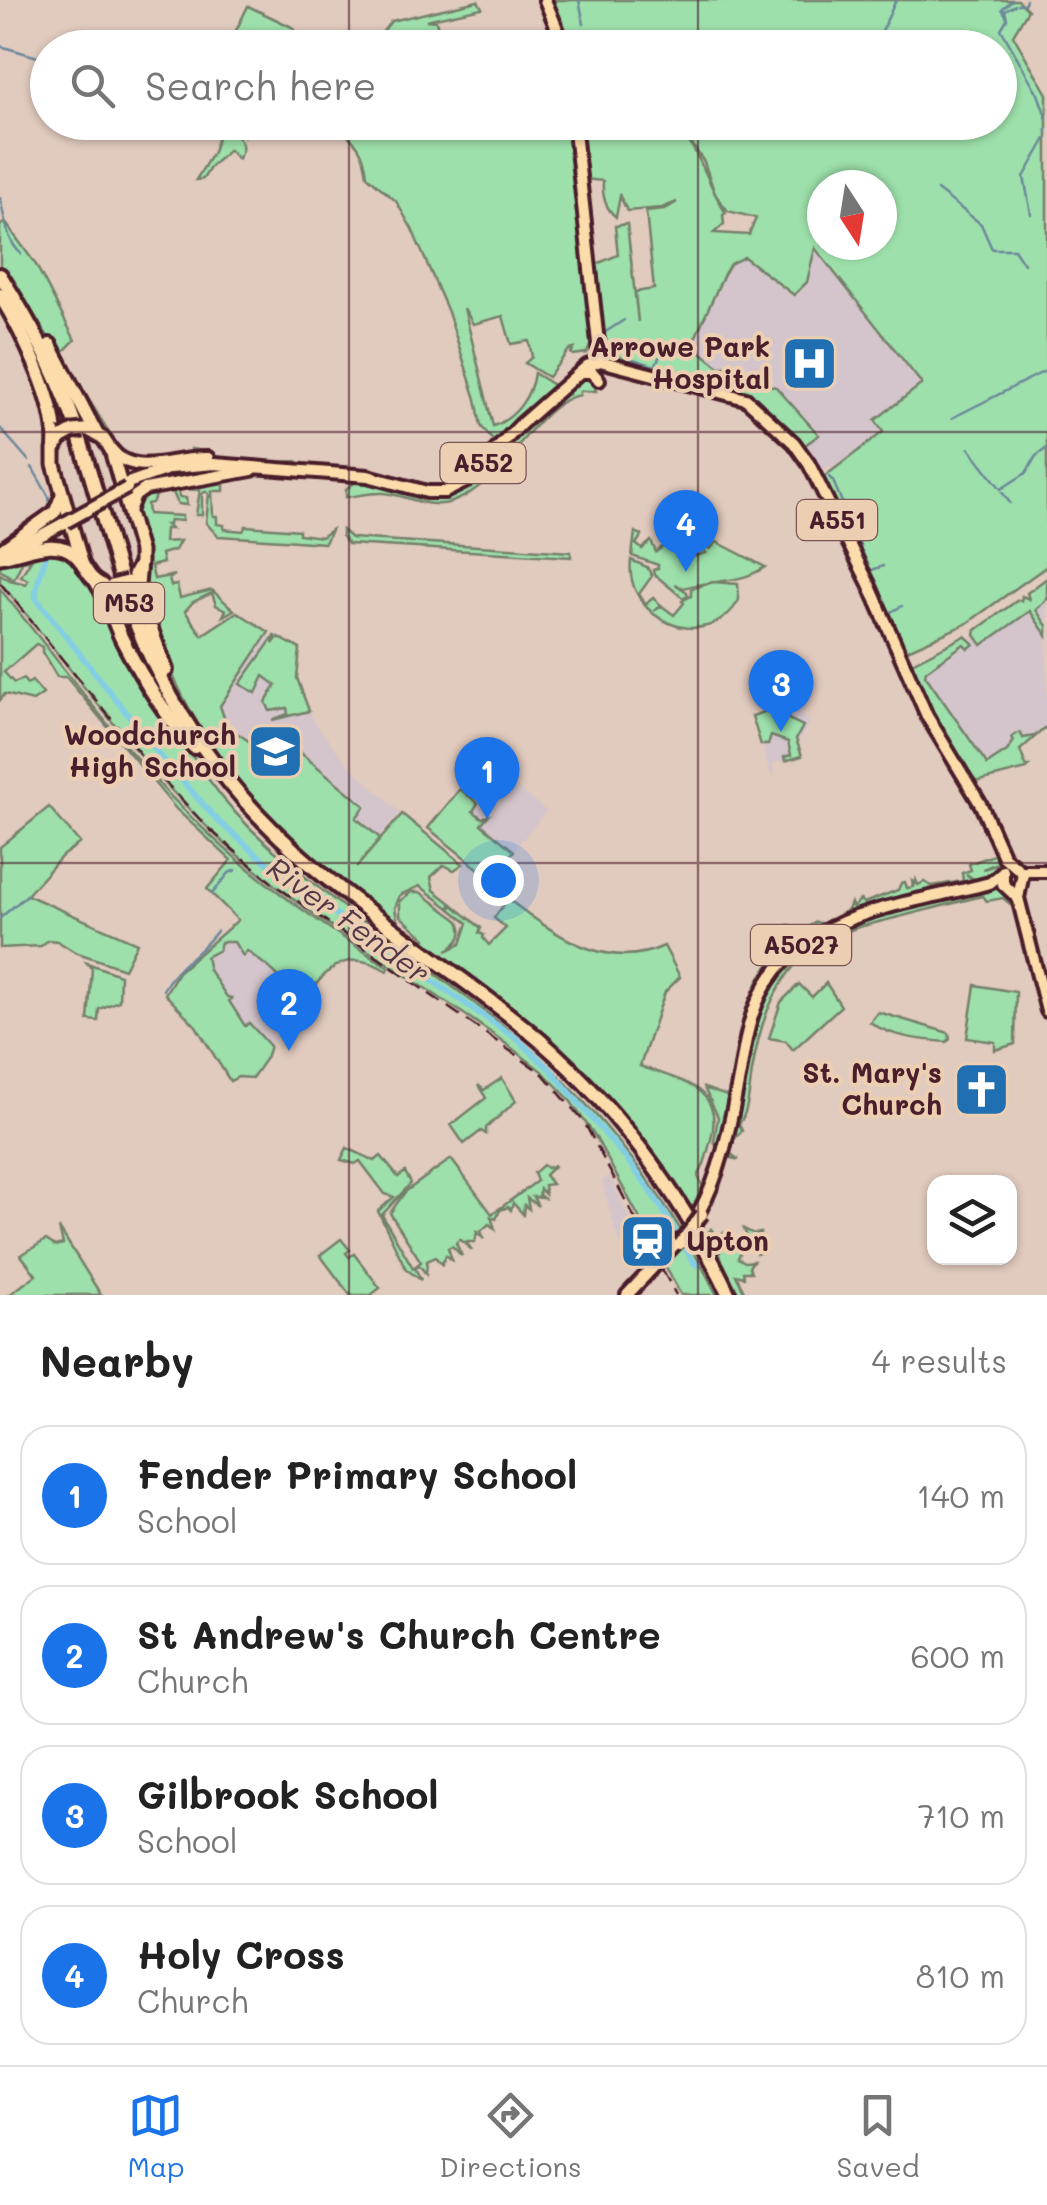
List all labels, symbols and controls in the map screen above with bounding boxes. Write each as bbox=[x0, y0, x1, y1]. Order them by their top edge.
search box bbox=[30, 30, 1017, 140]
icon: search bbox=[65, 58, 120, 113]
text: Search here bbox=[145, 60, 376, 110]
north arrow bbox=[807, 170, 897, 260]
place label: Arrowe Park Hospital bbox=[590, 328, 770, 396]
hospital icon: Arrowe Park Hospital bbox=[779, 333, 839, 393]
road number: A552 bbox=[440, 443, 526, 483]
pin: 4 bbox=[654, 490, 718, 572]
road number: A551 bbox=[797, 500, 877, 540]
road number: M53 bbox=[94, 583, 164, 623]
pin: 3 bbox=[748, 650, 814, 732]
place label: Woodchurch High School bbox=[64, 716, 236, 784]
school or university icon: Woodchurch High School bbox=[245, 721, 305, 781]
pin: 1 bbox=[454, 736, 520, 819]
water label: River Fender bbox=[260, 847, 439, 992]
your location bbox=[473, 855, 524, 906]
road number: A5027 bbox=[751, 925, 851, 965]
pin: 2 bbox=[256, 968, 322, 1051]
place label: St. Mary's Church bbox=[802, 1054, 942, 1122]
church icon: St. Mary's Church bbox=[951, 1059, 1011, 1119]
map controls bbox=[927, 1175, 1017, 1265]
button: layers bbox=[927, 1175, 1017, 1265]
station icon: Upton bbox=[617, 1211, 677, 1271]
place label: Upton bbox=[686, 1222, 769, 1258]
text: Nearby bbox=[40, 1333, 194, 1388]
text: 4 results bbox=[871, 1339, 1007, 1381]
text: Fender Primary School bbox=[137, 1449, 577, 1499]
text: 1 bbox=[67, 1474, 82, 1516]
text: 140 m bbox=[916, 1474, 1005, 1516]
text: School bbox=[137, 1499, 238, 1541]
text: St Andrew's Church Centre bbox=[137, 1609, 661, 1659]
text: 2 bbox=[66, 1634, 83, 1676]
text: 600 m bbox=[910, 1634, 1005, 1676]
text: Church bbox=[137, 1659, 248, 1701]
text: Gilbrook School bbox=[137, 1769, 439, 1819]
text: 3 bbox=[65, 1794, 84, 1836]
text: 710 m bbox=[917, 1794, 1005, 1836]
text: School bbox=[137, 1819, 238, 1861]
text: Holy Cross bbox=[137, 1929, 345, 1979]
text: 4 bbox=[64, 1954, 85, 1996]
text: 810 m bbox=[916, 1954, 1005, 1996]
text: Church bbox=[137, 1979, 248, 2021]
tab: Map bbox=[127, 2088, 184, 2184]
tab: Directions bbox=[439, 2088, 582, 2184]
tab: Saved bbox=[836, 2088, 920, 2184]

